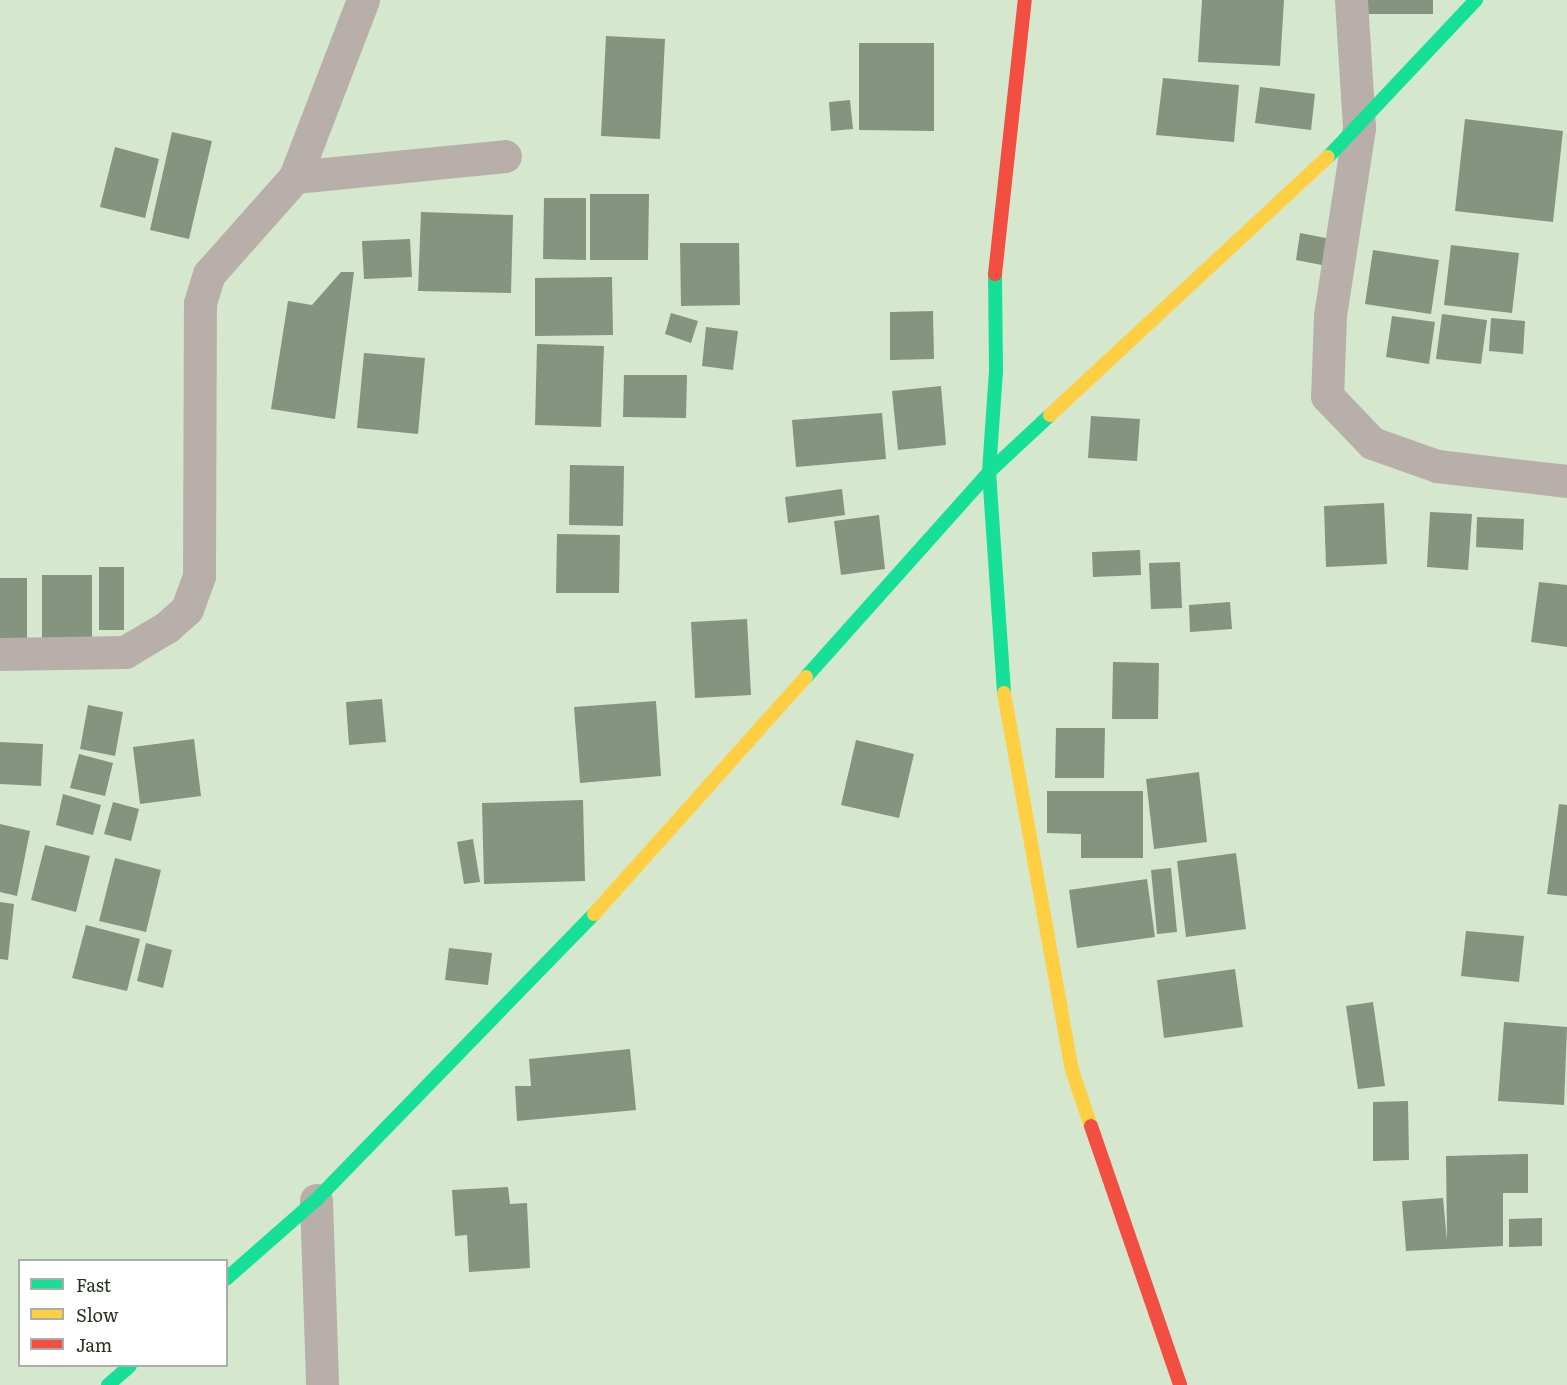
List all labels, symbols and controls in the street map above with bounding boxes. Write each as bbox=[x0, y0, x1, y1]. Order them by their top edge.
legend bbox=[18, 1259, 228, 1367]
text: Fast bbox=[76, 1271, 111, 1298]
text: Slow bbox=[76, 1301, 118, 1328]
text: Jam bbox=[76, 1331, 112, 1358]

